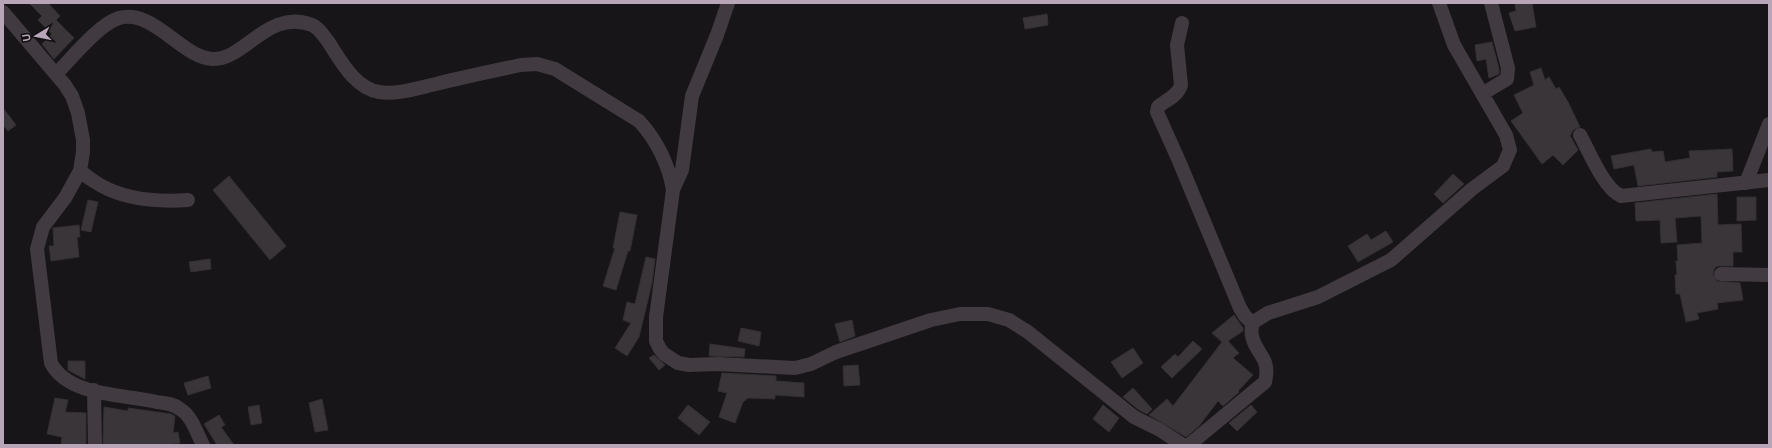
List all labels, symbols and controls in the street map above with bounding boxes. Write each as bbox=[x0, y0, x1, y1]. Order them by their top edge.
north arrow bbox=[16, 16, 56, 56]
text: U bbox=[20, 33, 33, 43]

